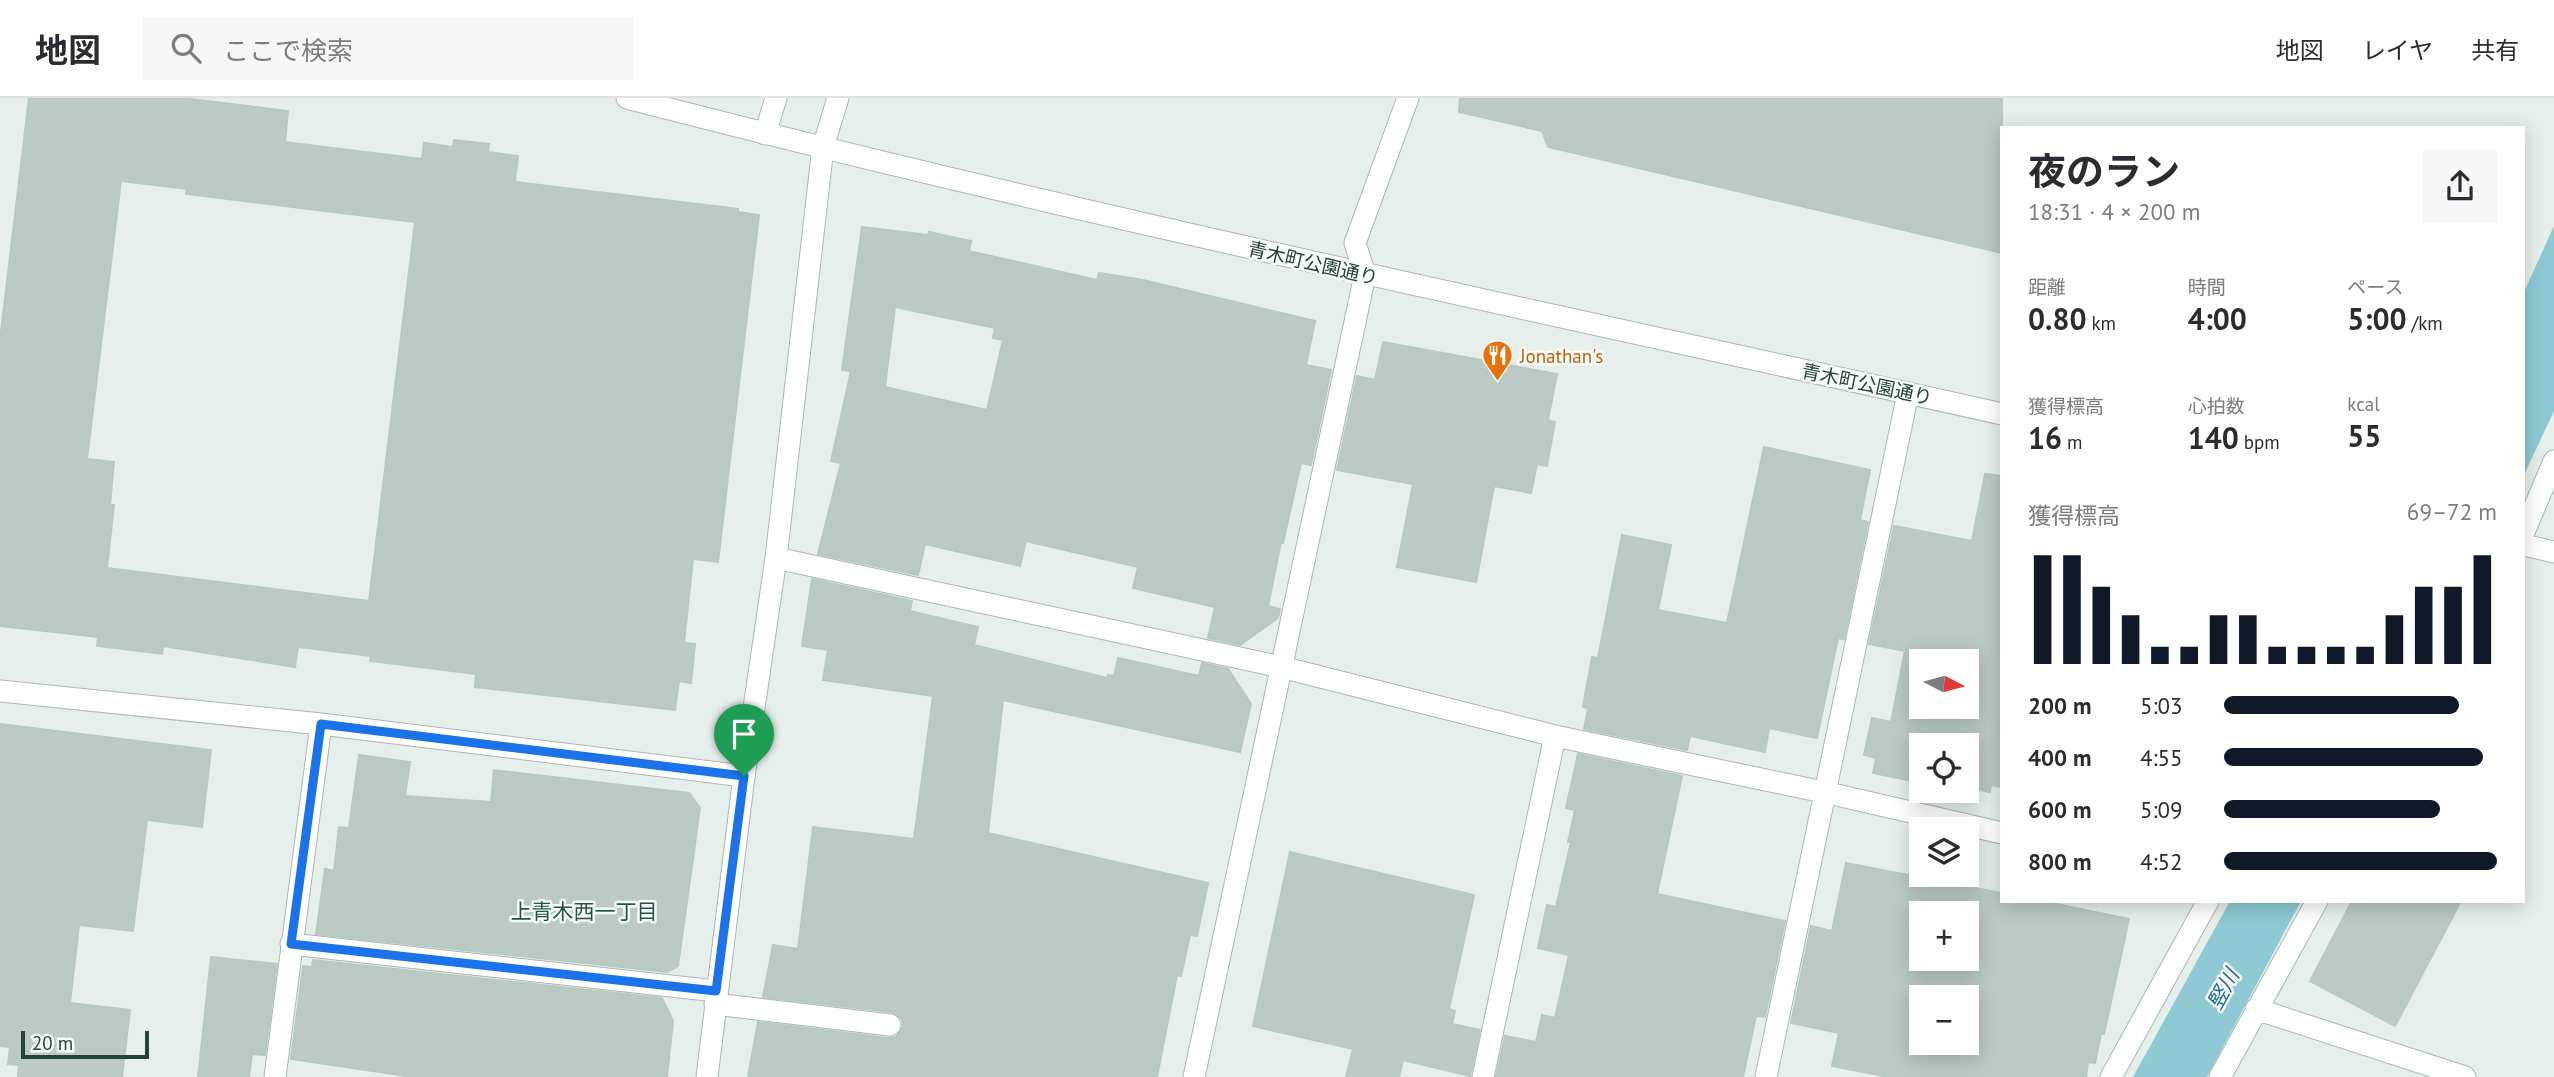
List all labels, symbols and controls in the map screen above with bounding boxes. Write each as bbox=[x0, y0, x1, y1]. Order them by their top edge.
search box bbox=[143, 17, 633, 80]
text: 地図 bbox=[35, 28, 101, 71]
icon: search bbox=[167, 29, 205, 67]
text: ここで検索 bbox=[223, 34, 353, 67]
text: 地図 bbox=[2276, 35, 2324, 66]
text: レイヤ bbox=[2362, 35, 2433, 66]
text: 共有 bbox=[2471, 35, 2519, 66]
text: 夜のラン bbox=[2028, 146, 2180, 195]
button: share bbox=[2423, 149, 2497, 223]
text: 18:31 · 4 × 200 m bbox=[2028, 197, 2200, 226]
street label: 青木町公園通り bbox=[1245, 236, 1381, 290]
text: 距離 bbox=[2028, 275, 2066, 299]
text: 時間 bbox=[2188, 275, 2226, 299]
text: ペース bbox=[2347, 275, 2403, 299]
text: 0.80 bbox=[2028, 299, 2086, 338]
text: 4:00 bbox=[2188, 299, 2247, 338]
text: 5:00 bbox=[2347, 299, 2406, 338]
text: km bbox=[2086, 311, 2116, 335]
text: /km bbox=[2406, 311, 2443, 335]
restaurant icon: Jonathan's bbox=[1480, 339, 1514, 383]
place label: Jonathan's bbox=[1519, 344, 1603, 368]
street label: 青木町公園通り bbox=[1799, 358, 1935, 410]
text: kcal bbox=[2347, 392, 2380, 416]
text: 獲得標高 bbox=[2028, 394, 2104, 418]
text: 心拍数 bbox=[2188, 394, 2245, 418]
text: 55 bbox=[2347, 416, 2381, 455]
text: 16 bbox=[2028, 418, 2062, 457]
text: 140 bbox=[2188, 418, 2239, 457]
text: m bbox=[2062, 430, 2083, 454]
text: bpm bbox=[2239, 430, 2280, 454]
text: 69–72 m bbox=[2407, 497, 2497, 526]
text: 獲得標高 bbox=[2028, 501, 2120, 530]
north arrow bbox=[1909, 649, 1979, 719]
map controls bbox=[1909, 649, 1979, 1055]
text: 200 m bbox=[2028, 691, 2091, 720]
text: 5:03 bbox=[2140, 691, 2183, 720]
pin bbox=[714, 704, 774, 776]
icon: arrive bbox=[725, 715, 763, 753]
button: locate bbox=[1909, 733, 1979, 803]
text: 400 m bbox=[2028, 743, 2091, 772]
text: 4:55 bbox=[2140, 743, 2183, 772]
text: 600 m bbox=[2028, 795, 2091, 824]
text: 5:09 bbox=[2140, 795, 2183, 824]
button: layers bbox=[1909, 817, 1979, 887]
text: 800 m bbox=[2028, 847, 2091, 876]
text: 4:52 bbox=[2140, 847, 2183, 876]
district label: 上青木西一丁目 bbox=[511, 898, 658, 925]
button: + bbox=[1909, 901, 1979, 971]
water label: 竪川 bbox=[2201, 962, 2246, 1014]
button: − bbox=[1909, 985, 1979, 1055]
scale bar bbox=[21, 1028, 149, 1060]
text: 20 m bbox=[32, 1031, 73, 1055]

